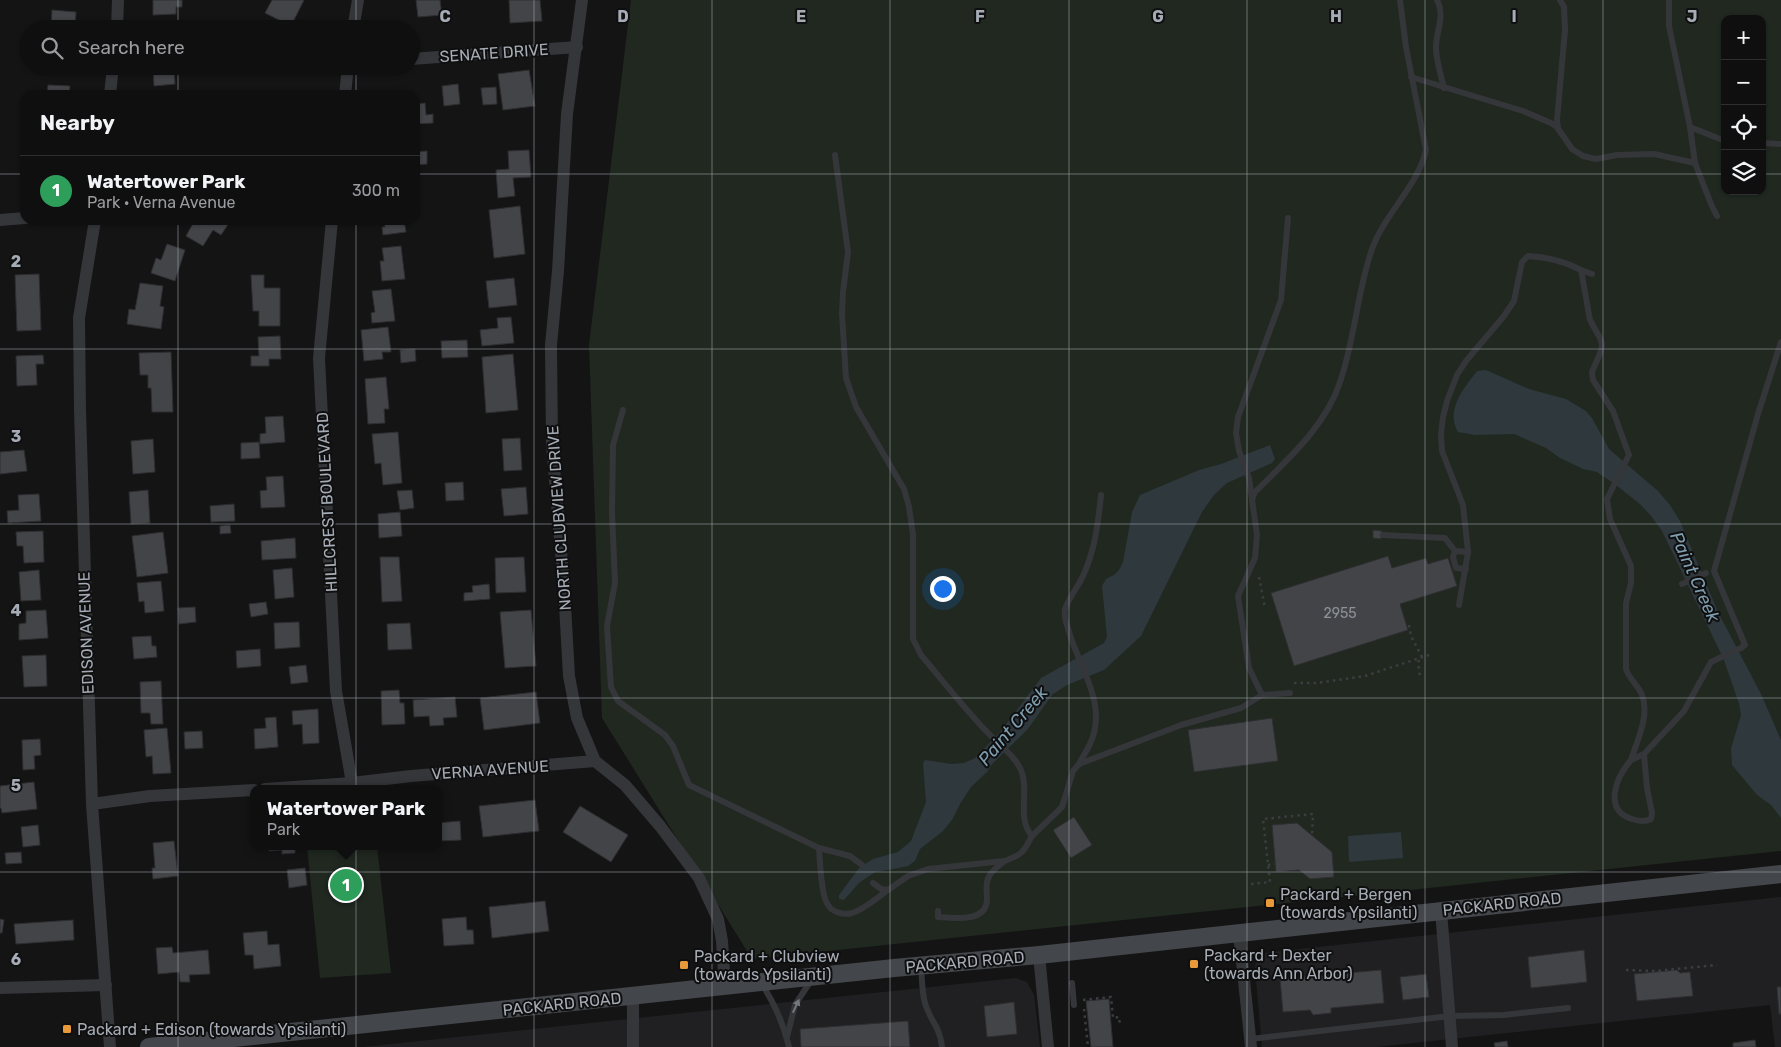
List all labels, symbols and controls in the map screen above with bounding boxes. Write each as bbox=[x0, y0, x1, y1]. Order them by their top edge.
text: C bbox=[439, 7, 451, 26]
text: D bbox=[617, 7, 629, 26]
text: E bbox=[796, 7, 806, 26]
text: F bbox=[975, 7, 985, 26]
text: G bbox=[1152, 7, 1164, 26]
text: H bbox=[1330, 7, 1342, 26]
text: I bbox=[1511, 7, 1517, 26]
text: J bbox=[1687, 7, 1697, 26]
map controls bbox=[1721, 15, 1766, 195]
button: + bbox=[1721, 15, 1766, 60]
search box bbox=[20, 20, 420, 75]
icon: search bbox=[38, 34, 66, 62]
text: Search here bbox=[78, 36, 185, 59]
street label: SENATE DRIVE bbox=[439, 40, 549, 66]
button: − bbox=[1721, 60, 1766, 105]
button: locate bbox=[1721, 105, 1766, 150]
text: Nearby bbox=[40, 110, 115, 135]
button: layers bbox=[1721, 150, 1766, 195]
text: Watertower Park bbox=[87, 170, 245, 193]
text: 1 bbox=[52, 181, 60, 200]
text: 300 m bbox=[352, 181, 400, 200]
text: Park · Verna Avenue bbox=[87, 193, 236, 212]
text: 2 bbox=[11, 252, 21, 271]
street label: HILLCREST BOULEVARD bbox=[313, 411, 341, 593]
street label: NORTH CLUBVIEW DRIVE bbox=[543, 425, 575, 611]
text: 3 bbox=[11, 427, 21, 446]
water label: Paint Creek bbox=[1665, 528, 1725, 626]
street label: EDISON AVENUE bbox=[74, 571, 98, 695]
your location bbox=[930, 576, 956, 602]
text: 4 bbox=[11, 601, 22, 620]
house number: 2955 bbox=[1323, 605, 1357, 622]
water label: Paint Creek bbox=[973, 681, 1053, 770]
street label: VERNA AVENUE bbox=[431, 756, 549, 784]
text: 5 bbox=[11, 776, 21, 795]
popup bbox=[250, 785, 442, 850]
text: Watertower Park bbox=[267, 797, 425, 820]
text: Park bbox=[267, 820, 300, 839]
pin: 1 bbox=[330, 866, 362, 904]
place label: Packard + Bergen (towards Ypsilanti) bbox=[1280, 885, 1417, 922]
street label: PACKARD ROAD bbox=[1442, 888, 1562, 920]
marker: Packard + Bergen (towards Ypsilanti) bbox=[1264, 897, 1276, 909]
place label: Packard + Dexter (towards Ann Arbor) bbox=[1204, 946, 1353, 983]
place label: Packard + Clubview (towards Ypsilanti) bbox=[694, 947, 840, 984]
street label: PACKARD ROAD bbox=[905, 947, 1025, 977]
text: 6 bbox=[11, 950, 21, 969]
marker: Packard + Dexter (towards Ann Arbor) bbox=[1188, 958, 1200, 970]
marker: Packard + Clubview (towards Ypsilanti) bbox=[678, 959, 690, 971]
street label: PACKARD ROAD bbox=[502, 988, 622, 1020]
one-way arrow bbox=[793, 999, 801, 1013]
place label: Packard + Edison (towards Ypsilanti) bbox=[77, 1020, 346, 1039]
marker: Packard + Edison (towards Ypsilanti) bbox=[61, 1023, 73, 1035]

